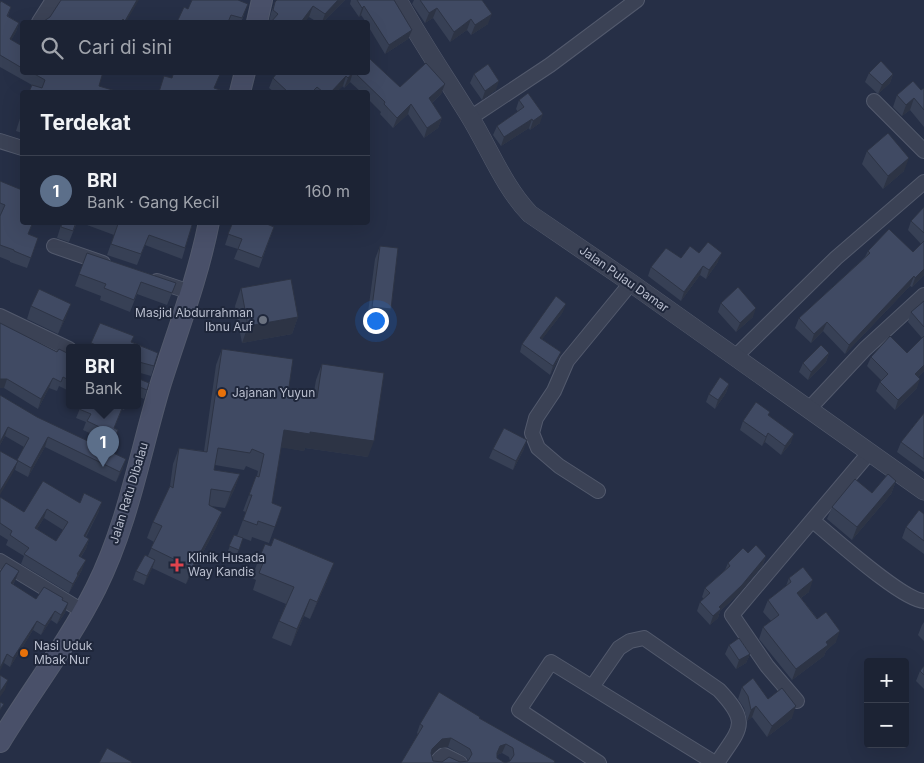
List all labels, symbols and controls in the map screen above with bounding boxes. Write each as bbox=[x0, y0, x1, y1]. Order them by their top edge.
search box bbox=[20, 20, 370, 75]
icon: search bbox=[38, 34, 66, 62]
text: Cari di sini bbox=[78, 36, 172, 59]
text: Terdekat bbox=[40, 110, 131, 135]
text: BRI bbox=[87, 169, 117, 192]
text: 1 bbox=[53, 181, 59, 201]
text: 160 m bbox=[305, 181, 350, 201]
text: Bank · Gang Kecil bbox=[87, 192, 219, 212]
street label: Jalan Pulau Damar bbox=[577, 242, 672, 315]
place label: Masjid Abdurrahman Ibnu Auf bbox=[135, 305, 254, 334]
your location bbox=[363, 308, 389, 334]
marker: Masjid Abdurrahman Ibnu Auf bbox=[257, 314, 269, 326]
popup bbox=[66, 344, 141, 409]
text: BRI bbox=[85, 355, 115, 378]
text: Bank bbox=[85, 378, 122, 398]
place label: Jajanan Yuyun bbox=[232, 385, 315, 400]
marker: Jajanan Yuyun bbox=[216, 387, 228, 399]
pin: 1 bbox=[87, 426, 119, 467]
street label: Jalan Ratu Dibalau bbox=[106, 440, 151, 545]
place label: Klinik Husada Way Kandis bbox=[188, 550, 265, 579]
marker: Klinik Husada Way Kandis bbox=[170, 558, 184, 572]
place label: Nasi Uduk Mbak Nur bbox=[34, 638, 93, 667]
marker: Nasi Uduk Mbak Nur bbox=[18, 647, 30, 659]
map controls bbox=[864, 658, 909, 748]
button: + bbox=[864, 658, 909, 703]
button: − bbox=[864, 703, 909, 748]

